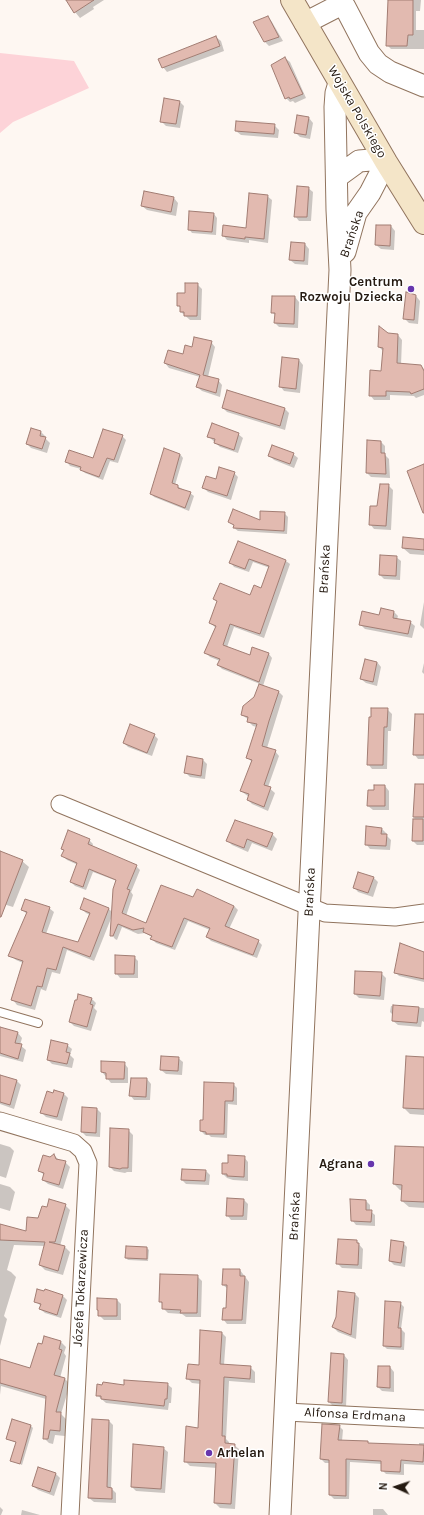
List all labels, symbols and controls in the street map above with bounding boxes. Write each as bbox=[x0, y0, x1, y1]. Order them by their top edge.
street label: Wojska Polskiego bbox=[324, 63, 390, 161]
street label: Brańska bbox=[337, 208, 367, 260]
place label: Centrum Rozwoju Dziecka bbox=[299, 274, 403, 305]
marker: Centrum Rozwoju Dziecka bbox=[406, 284, 416, 294]
street label: Brańska bbox=[316, 544, 334, 594]
street label: Brańska bbox=[301, 867, 319, 917]
place label: Agrana bbox=[319, 1156, 363, 1172]
marker: Agrana bbox=[366, 1159, 376, 1169]
street label: Brańska bbox=[286, 1191, 304, 1241]
street label: Józefa Tokarzewicza bbox=[70, 1229, 92, 1347]
street label: Alfonsa Erdmana bbox=[304, 1405, 406, 1425]
place label: Arhelan bbox=[217, 1445, 265, 1461]
marker: Arhelan bbox=[204, 1448, 214, 1458]
north arrow bbox=[376, 1467, 416, 1507]
text: N bbox=[377, 1482, 390, 1491]

